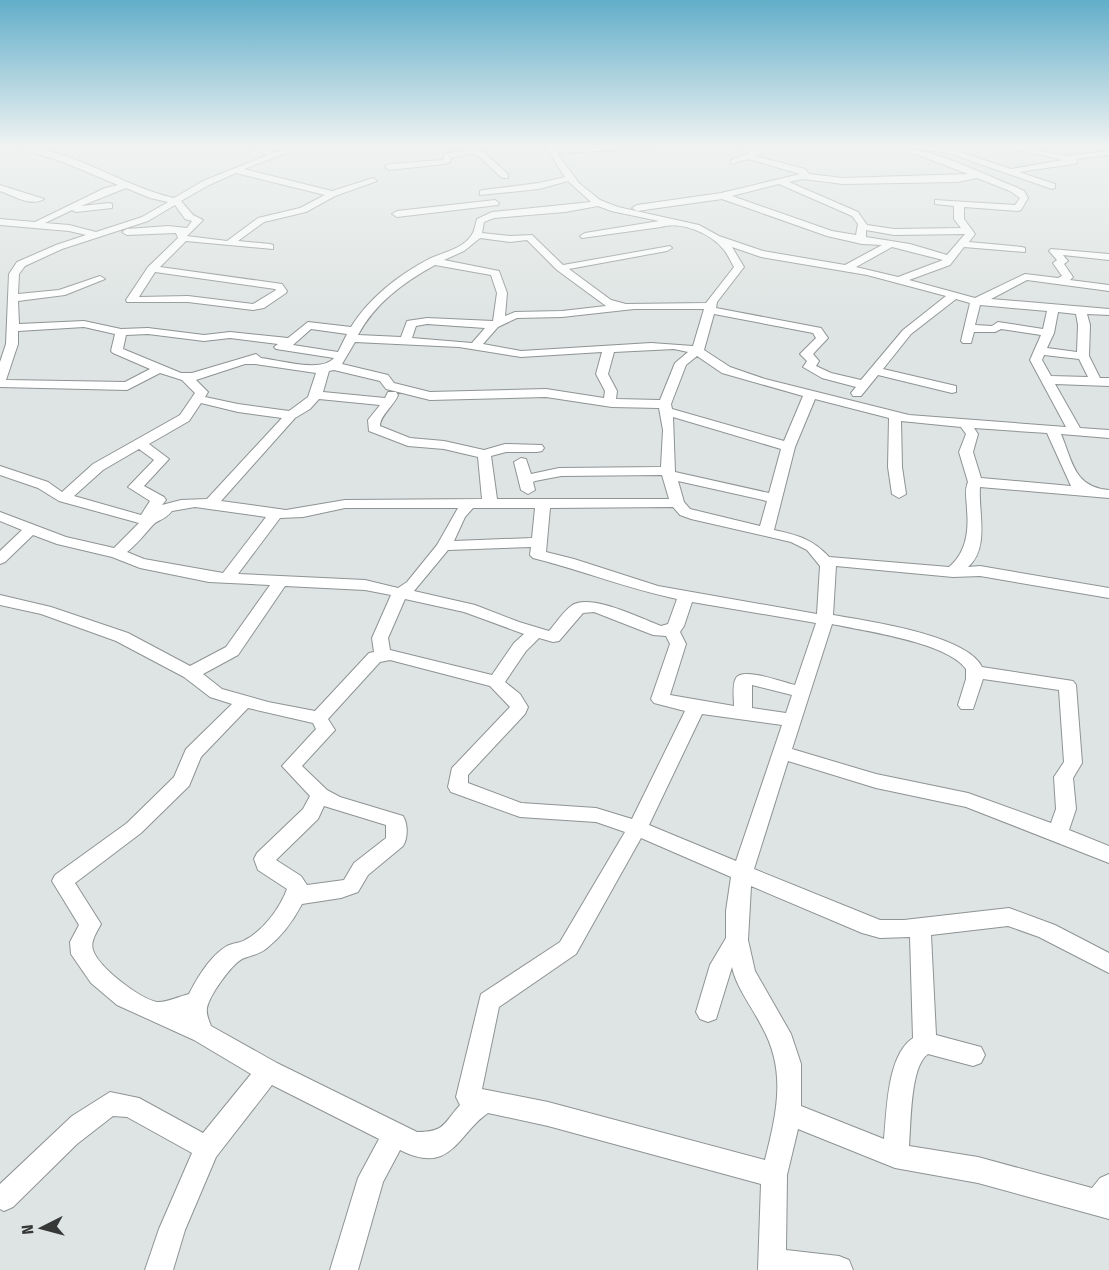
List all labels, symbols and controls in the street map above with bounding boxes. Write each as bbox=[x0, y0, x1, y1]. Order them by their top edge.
north arrow bbox=[12, 1198, 72, 1258]
text: N bbox=[18, 1224, 38, 1235]

